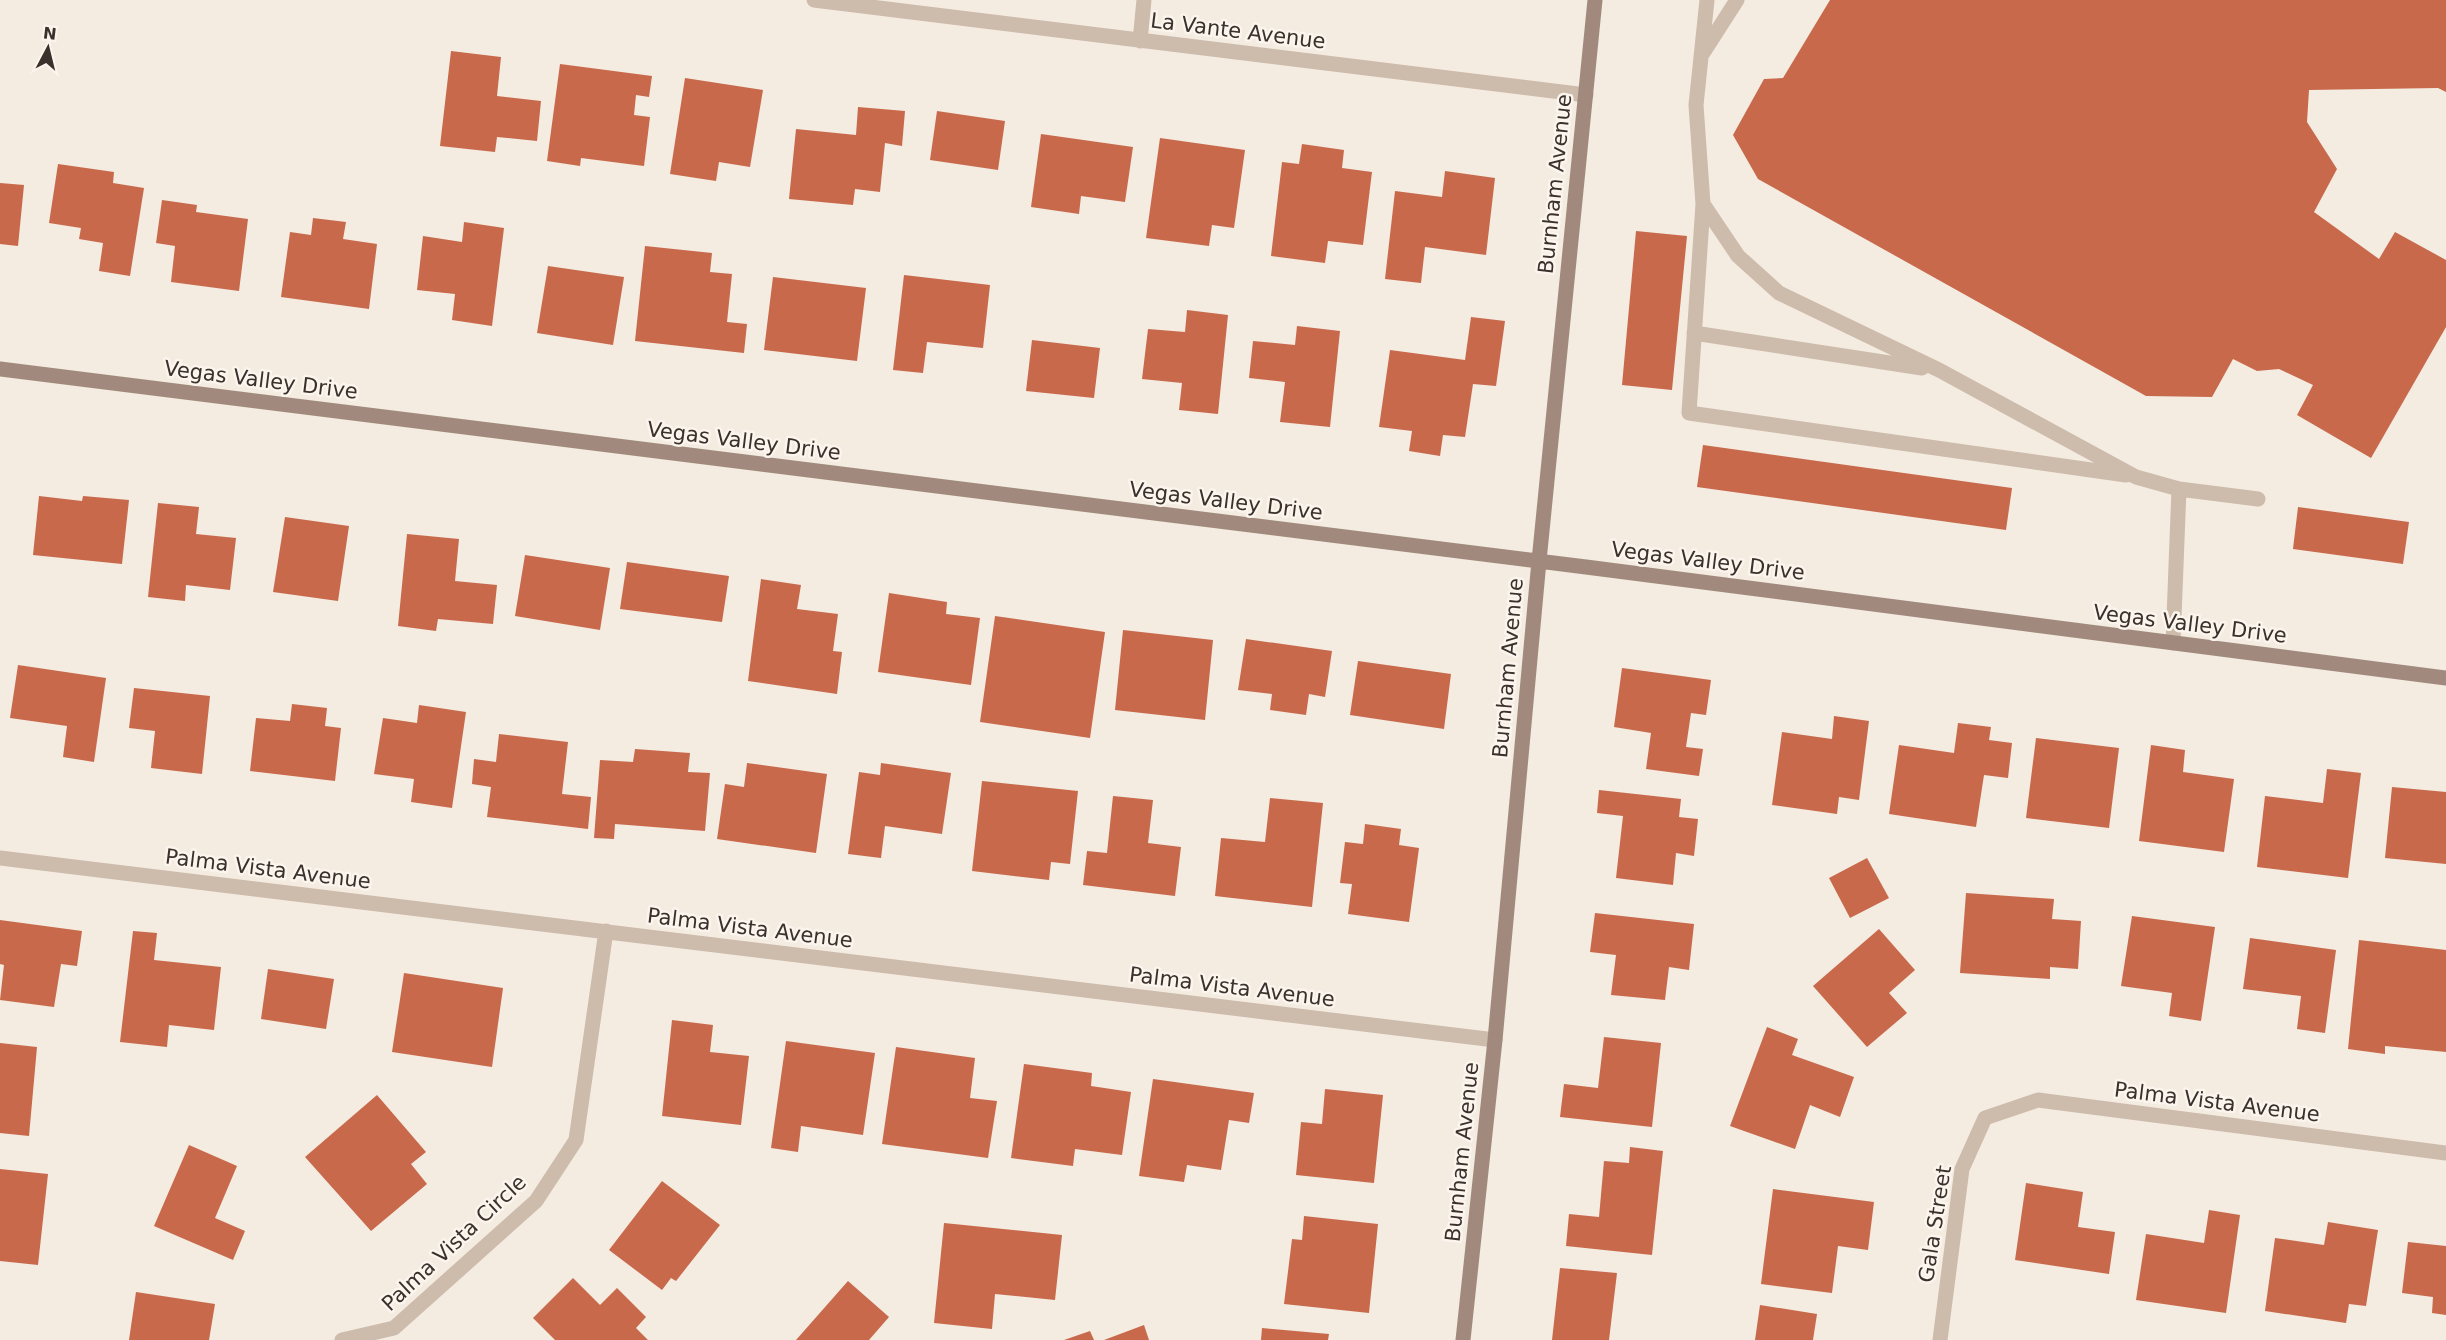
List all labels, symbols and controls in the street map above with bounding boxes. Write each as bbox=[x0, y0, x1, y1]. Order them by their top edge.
street label: La Vante Avenue bbox=[1149, 8, 1327, 54]
north arrow bbox=[18, 18, 78, 78]
text: N bbox=[42, 23, 58, 44]
street label: Burnham Avenue bbox=[1534, 93, 1576, 275]
street label: Vegas Valley Drive bbox=[163, 356, 359, 404]
street label: Vegas Valley Drive bbox=[646, 417, 842, 465]
street label: Vegas Valley Drive bbox=[1128, 477, 1324, 525]
street label: Vegas Valley Drive bbox=[1610, 537, 1806, 585]
street label: Burnham Avenue bbox=[1488, 577, 1528, 759]
street label: Vegas Valley Drive bbox=[2092, 600, 2288, 648]
street label: Palma Vista Avenue bbox=[164, 844, 372, 894]
street label: Palma Vista Avenue bbox=[646, 903, 854, 953]
street label: Palma Vista Avenue bbox=[1128, 962, 1336, 1012]
street label: Burnham Avenue bbox=[1441, 1061, 1483, 1243]
street label: Palma Vista Avenue bbox=[2113, 1077, 2321, 1127]
street label: Gala Street bbox=[1914, 1164, 1956, 1284]
street label: Palma Vista Circle bbox=[377, 1170, 531, 1316]

